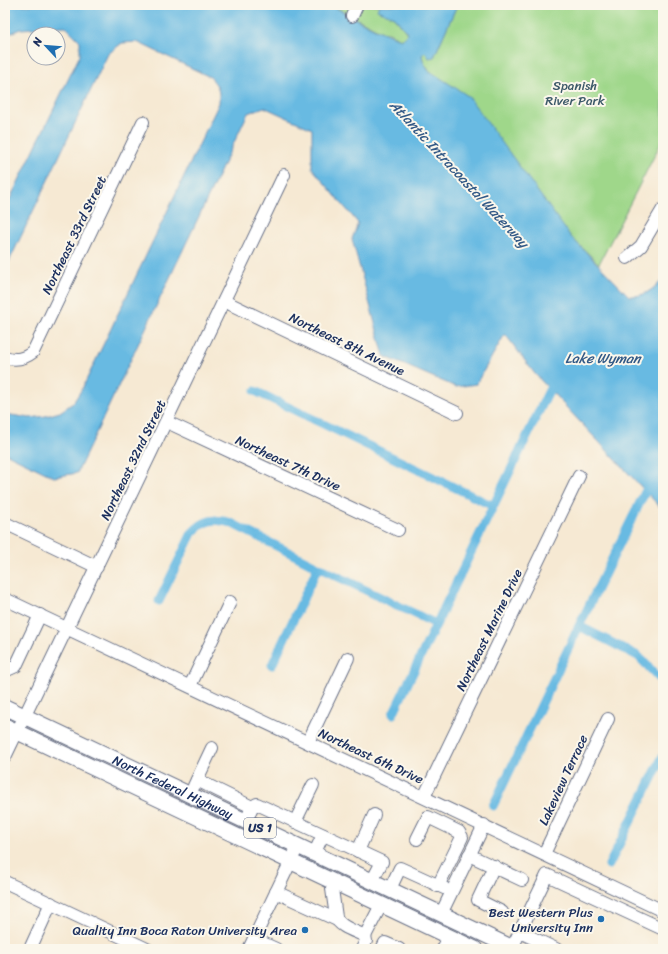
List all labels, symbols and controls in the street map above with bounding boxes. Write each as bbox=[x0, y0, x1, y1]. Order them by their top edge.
north arrow bbox=[26, 26, 66, 66]
text: N bbox=[27, 34, 48, 50]
park label: Spanish River Park bbox=[545, 74, 605, 112]
water label: Atlantic Intracoastal Waterway bbox=[383, 93, 536, 255]
street label: Northeast 33rd Street bbox=[35, 171, 113, 298]
street label: Northeast 8th Avenue bbox=[285, 306, 409, 382]
water label: Lake Wyman bbox=[565, 346, 642, 371]
street label: Northeast 32nd Street bbox=[94, 395, 172, 524]
street label: Northeast 7th Drive bbox=[231, 428, 345, 498]
street label: Northeast Marine Drive bbox=[449, 565, 529, 695]
street label: Northeast 6th Drive bbox=[315, 722, 428, 791]
street label: Lakeview Terrace bbox=[532, 730, 594, 829]
street label: North Federal Highway bbox=[109, 748, 237, 825]
road number: US 1 bbox=[244, 818, 276, 838]
place label: Best Western Plus University Inn bbox=[489, 901, 593, 939]
marker: Best Western Plus University Inn bbox=[596, 914, 606, 924]
place label: Quality Inn Boca Raton University Area bbox=[73, 919, 297, 942]
marker: Quality Inn Boca Raton University Area bbox=[300, 925, 310, 935]

